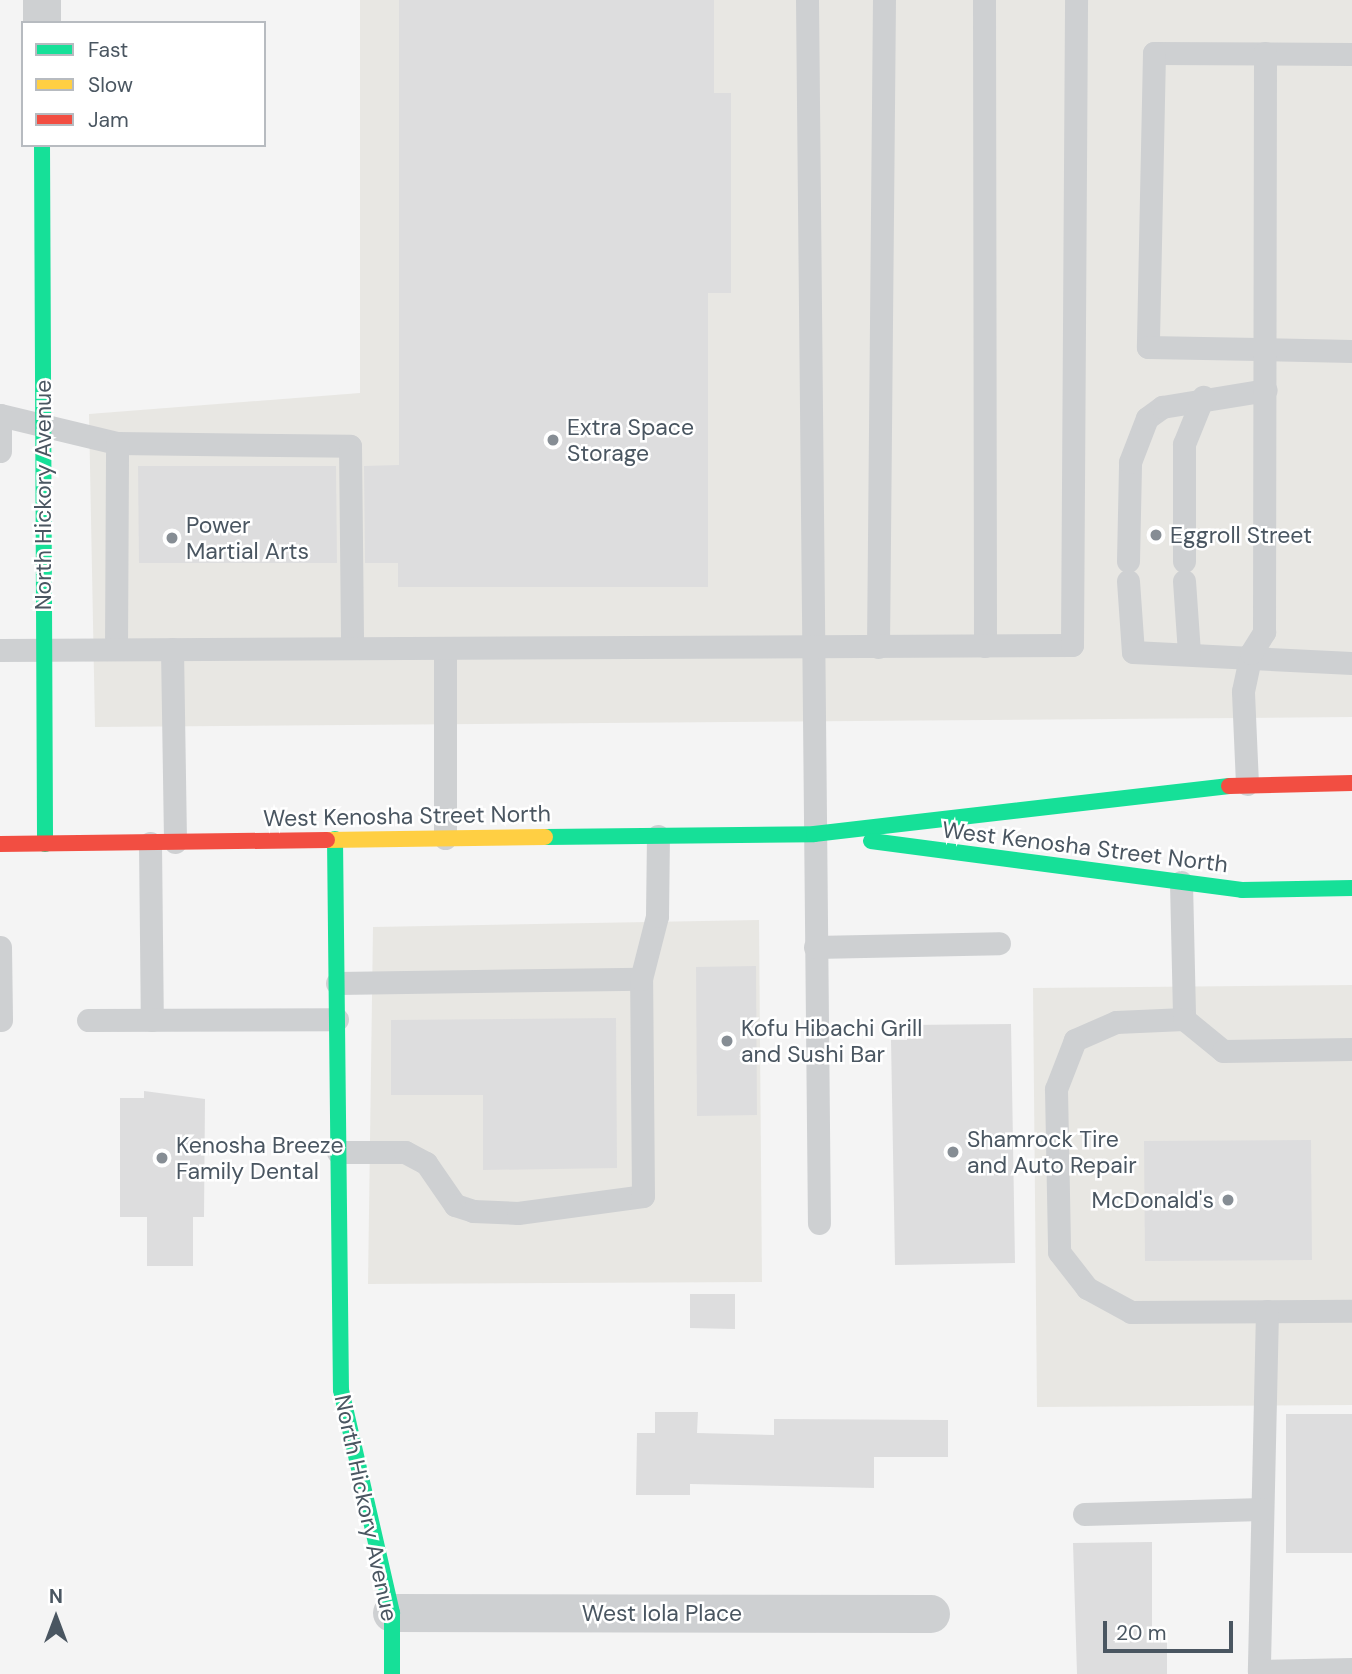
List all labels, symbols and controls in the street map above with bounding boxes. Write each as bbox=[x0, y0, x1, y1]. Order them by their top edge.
legend bbox=[21, 21, 266, 147]
text: Fast bbox=[88, 36, 128, 64]
text: Slow bbox=[88, 71, 133, 99]
text: Jam bbox=[88, 106, 129, 134]
street label: North Hickory Avenue bbox=[29, 380, 57, 610]
place label: Extra Space Storage bbox=[567, 413, 694, 467]
marker: Extra Space Storage bbox=[545, 432, 561, 448]
place label: Power Martial Arts bbox=[186, 511, 309, 565]
place label: Eggroll Street bbox=[1170, 521, 1312, 549]
marker: Eggroll Street bbox=[1148, 527, 1164, 543]
marker: Power Martial Arts bbox=[164, 530, 180, 546]
street label: West Kenosha Street North bbox=[263, 800, 551, 832]
street label: West Kenosha Street North bbox=[940, 816, 1230, 878]
place label: Kofu Hibachi Grill and Sushi Bar bbox=[741, 1014, 922, 1068]
marker: Kofu Hibachi Grill and Sushi Bar bbox=[719, 1033, 735, 1049]
place label: Shamrock Tire and Auto Repair bbox=[967, 1125, 1137, 1179]
place label: Kenosha Breeze Family Dental bbox=[176, 1131, 344, 1185]
marker: Shamrock Tire and Auto Repair bbox=[945, 1144, 961, 1160]
marker: Kenosha Breeze Family Dental bbox=[154, 1150, 170, 1166]
place label: McDonald's bbox=[1092, 1186, 1214, 1214]
marker: McDonald's bbox=[1220, 1192, 1236, 1208]
street label: North Hickory Avenue bbox=[329, 1392, 403, 1624]
north arrow bbox=[21, 1583, 91, 1653]
text: N bbox=[49, 1584, 63, 1609]
street label: West Iola Place bbox=[582, 1599, 742, 1627]
scale bar bbox=[1107, 1608, 1236, 1652]
text: 20 m bbox=[1116, 1619, 1167, 1647]

